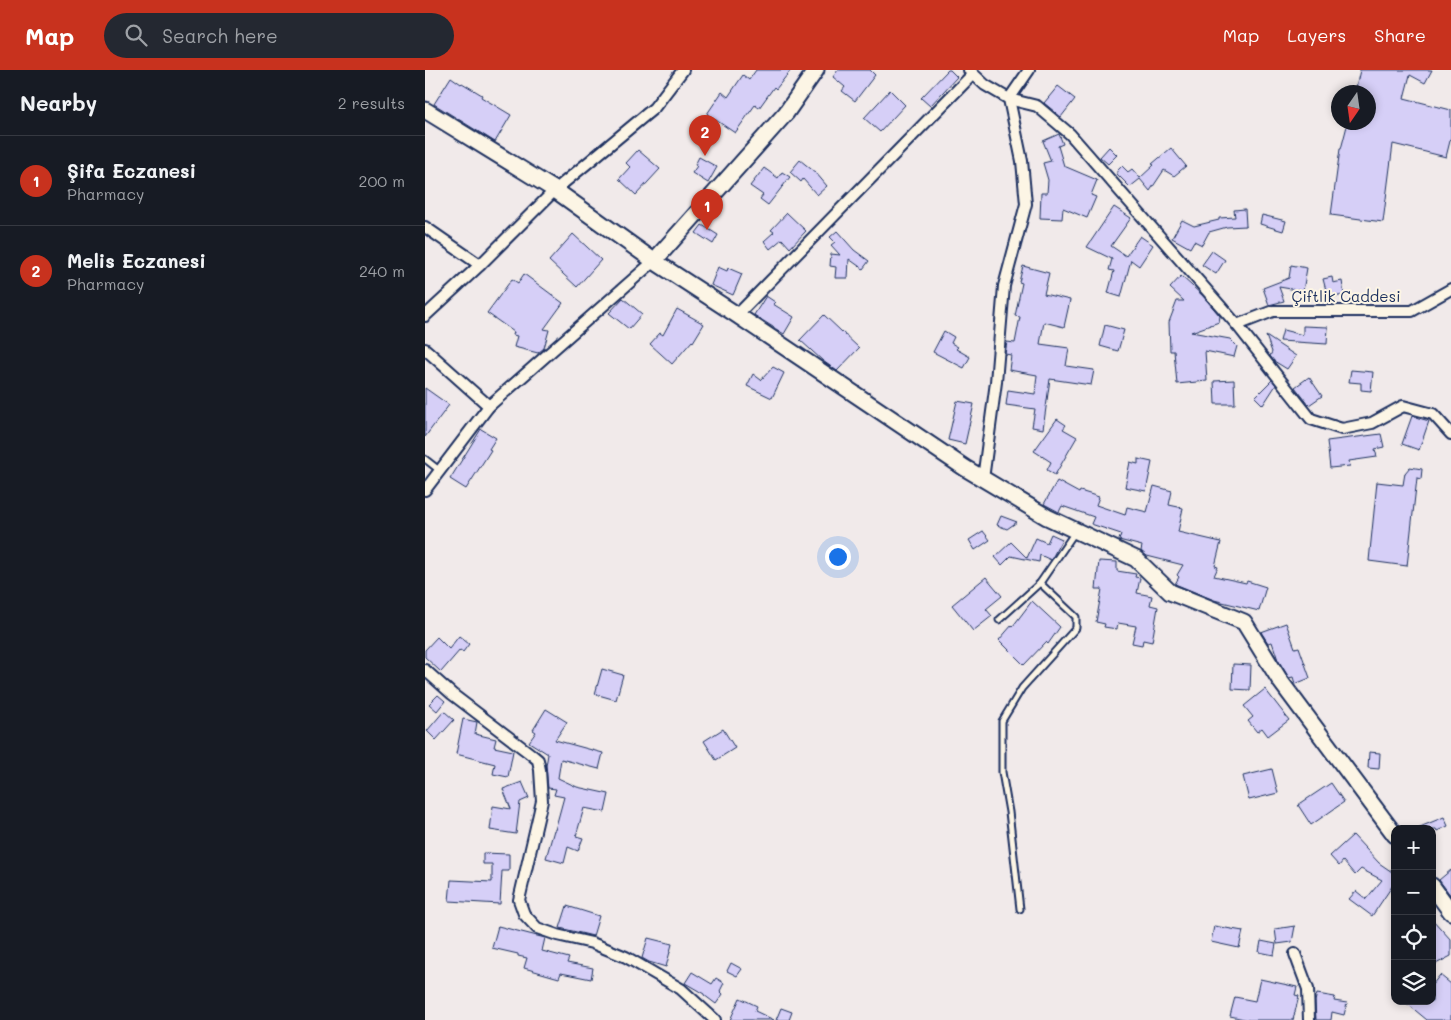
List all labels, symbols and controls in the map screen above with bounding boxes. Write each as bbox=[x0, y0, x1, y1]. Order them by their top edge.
search box bbox=[104, 13, 454, 58]
text: Map bbox=[25, 20, 74, 51]
icon: search bbox=[122, 21, 150, 49]
text: Search here bbox=[162, 23, 278, 48]
text: Map bbox=[1223, 23, 1259, 47]
text: Layers bbox=[1287, 23, 1346, 47]
text: Share bbox=[1374, 23, 1426, 47]
north arrow bbox=[1331, 85, 1376, 130]
text: Nearby bbox=[20, 89, 97, 116]
text: 2 results bbox=[338, 92, 405, 113]
pin: 2 bbox=[689, 115, 721, 156]
text: Şifa Eczanesi bbox=[67, 158, 196, 183]
text: 1 bbox=[32, 170, 40, 191]
text: 200 m bbox=[358, 170, 405, 191]
text: Pharmacy bbox=[67, 183, 144, 204]
pin: 1 bbox=[691, 189, 723, 230]
text: Melis Eczanesi bbox=[67, 248, 206, 273]
text: 2 bbox=[32, 260, 40, 281]
text: 240 m bbox=[359, 260, 405, 281]
text: Pharmacy bbox=[67, 273, 144, 294]
street label: Çiftlik Caddesi bbox=[1291, 286, 1401, 306]
your location bbox=[825, 544, 851, 570]
map controls bbox=[1391, 825, 1436, 1005]
button: + bbox=[1391, 825, 1436, 870]
button: − bbox=[1391, 870, 1436, 915]
button: locate bbox=[1391, 915, 1436, 960]
button: layers bbox=[1391, 960, 1436, 1005]

